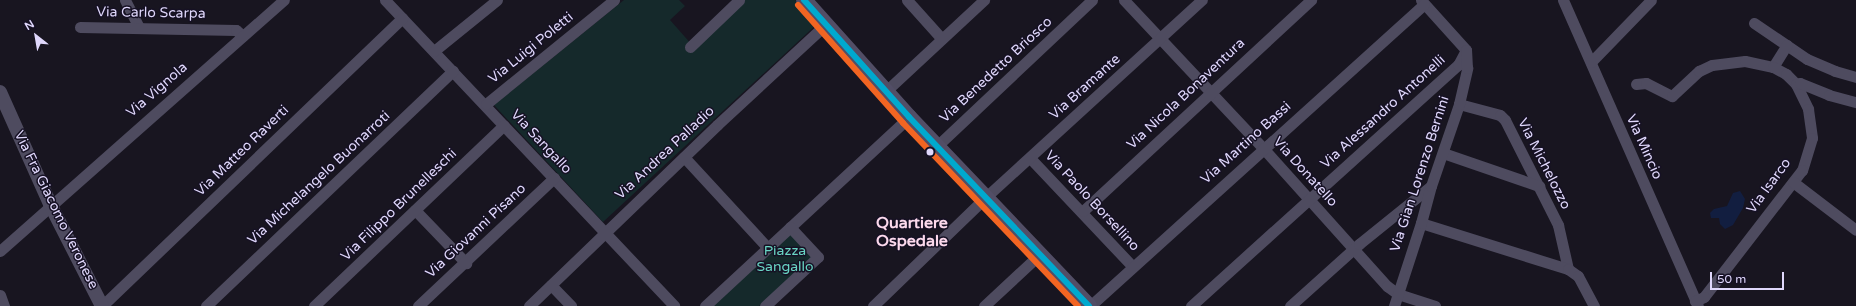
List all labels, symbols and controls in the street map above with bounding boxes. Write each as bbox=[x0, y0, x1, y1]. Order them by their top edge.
street label: Via Carlo Scarpa bbox=[96, 4, 206, 22]
street label: Via Luigi Poletti bbox=[485, 9, 577, 87]
street label: Via Benedetto Briosco bbox=[936, 13, 1056, 127]
north arrow bbox=[16, 16, 56, 56]
text: N bbox=[22, 17, 37, 33]
street label: Via Nicola Bonaventura bbox=[1124, 35, 1248, 153]
street label: Via Bramante bbox=[1046, 51, 1124, 123]
street label: Via Alessandro Antonelli bbox=[1317, 52, 1449, 172]
street label: Via Vignola bbox=[123, 59, 191, 121]
street label: Via Gian Lorenzo Bernini bbox=[1387, 94, 1453, 254]
street label: Via Martino Bassi bbox=[1198, 98, 1294, 188]
street label: Via Matteo Raverti bbox=[192, 102, 292, 200]
street label: Via Andrea Palladio bbox=[612, 103, 718, 203]
street label: Via Sangallo bbox=[507, 106, 575, 178]
street label: Via Michelangelo Buonarroti bbox=[244, 108, 394, 248]
street label: Via Mincio bbox=[1622, 112, 1666, 182]
street label: Via Michelozzo bbox=[1514, 116, 1574, 212]
street label: Via Fra Giacomo Veronese bbox=[10, 128, 102, 292]
street label: Via Donatello bbox=[1269, 134, 1341, 210]
street label: Via Filippo Brunelleschi bbox=[338, 145, 460, 265]
unlabelled marker bbox=[925, 147, 935, 157]
street label: Via Paolo Borsellino bbox=[1041, 147, 1143, 255]
street label: Via Isarco bbox=[1743, 155, 1795, 217]
street label: Via Giovanni Pisano bbox=[422, 180, 530, 282]
district label: Quartiere Ospedale bbox=[876, 213, 948, 251]
park label: Piazza Sangallo bbox=[756, 243, 814, 276]
scale bar bbox=[1712, 264, 1786, 290]
text: 50 m bbox=[1717, 272, 1746, 286]

